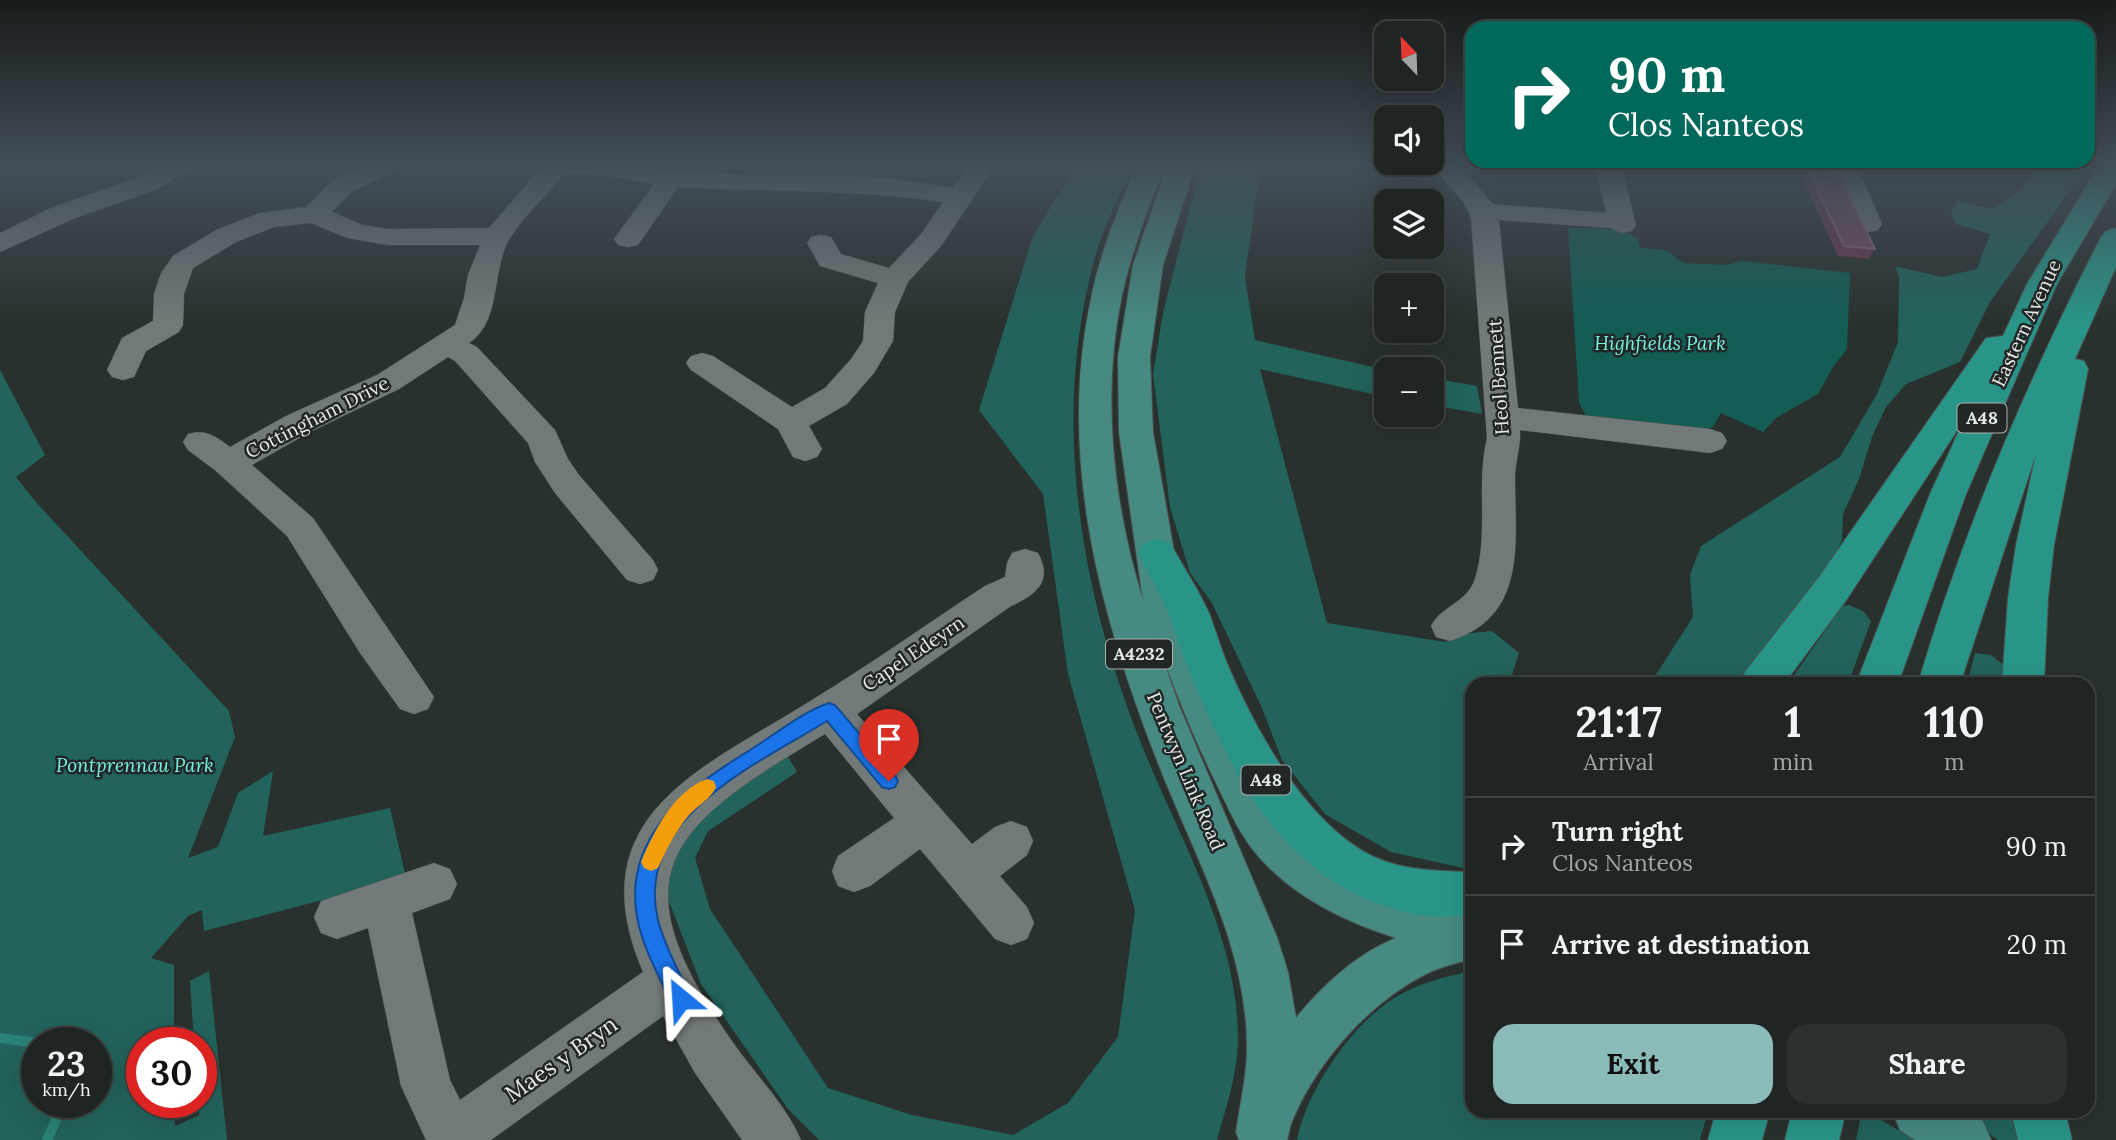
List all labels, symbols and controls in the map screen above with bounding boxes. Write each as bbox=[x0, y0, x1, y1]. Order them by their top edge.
north arrow bbox=[1374, 21, 1444, 91]
map controls bbox=[1374, 21, 1444, 427]
text: 90 m bbox=[1608, 43, 1725, 105]
icon: right bbox=[1493, 49, 1584, 140]
text: Clos Nanteos bbox=[1608, 104, 1804, 145]
button: sound bbox=[1374, 105, 1444, 175]
button: layers bbox=[1374, 189, 1444, 259]
street label: Eastern Avenue bbox=[1986, 256, 2066, 390]
button: + bbox=[1374, 273, 1444, 343]
street label: Heol Bennett bbox=[1482, 318, 1514, 436]
park label: Highfields Park bbox=[1594, 331, 1726, 355]
button: − bbox=[1374, 357, 1444, 427]
street label: Cottingham Drive bbox=[241, 370, 393, 464]
road number: A48 bbox=[1958, 404, 2007, 432]
street label: Capel Edeyrn bbox=[857, 610, 969, 696]
road number: A4232 bbox=[1106, 640, 1172, 668]
street label: Pentwyn Link Road bbox=[1142, 688, 1230, 854]
text: 21:17 bbox=[1575, 695, 1662, 749]
text: 1 bbox=[1784, 695, 1801, 749]
text: 110 bbox=[1924, 695, 1985, 749]
pin bbox=[859, 709, 919, 781]
icon: arrive bbox=[870, 720, 908, 758]
text: Arrival bbox=[1584, 747, 1654, 776]
text: min bbox=[1772, 747, 1813, 776]
text: m bbox=[1944, 747, 1964, 776]
park label: Pontprennau Park bbox=[56, 753, 214, 777]
road number: A48 bbox=[1242, 766, 1290, 794]
text: Turn right bbox=[1552, 815, 1683, 848]
icon: right bbox=[1493, 827, 1531, 865]
text: 90 m bbox=[2006, 830, 2067, 863]
text: Clos Nanteos bbox=[1552, 848, 1693, 877]
icon: arrive bbox=[1493, 925, 1531, 963]
text: Arrive at destination bbox=[1552, 928, 1810, 961]
text: 20 m bbox=[2007, 928, 2067, 961]
position arrow bbox=[644, 962, 718, 1036]
street label: Maes y Bryn bbox=[499, 1009, 623, 1108]
button: Exit bbox=[1493, 1024, 1773, 1104]
button: Share bbox=[1787, 1024, 2067, 1104]
speed limit sign: 30 bbox=[126, 1027, 217, 1118]
text: 23 bbox=[47, 1041, 86, 1086]
text: km/h bbox=[42, 1078, 91, 1101]

